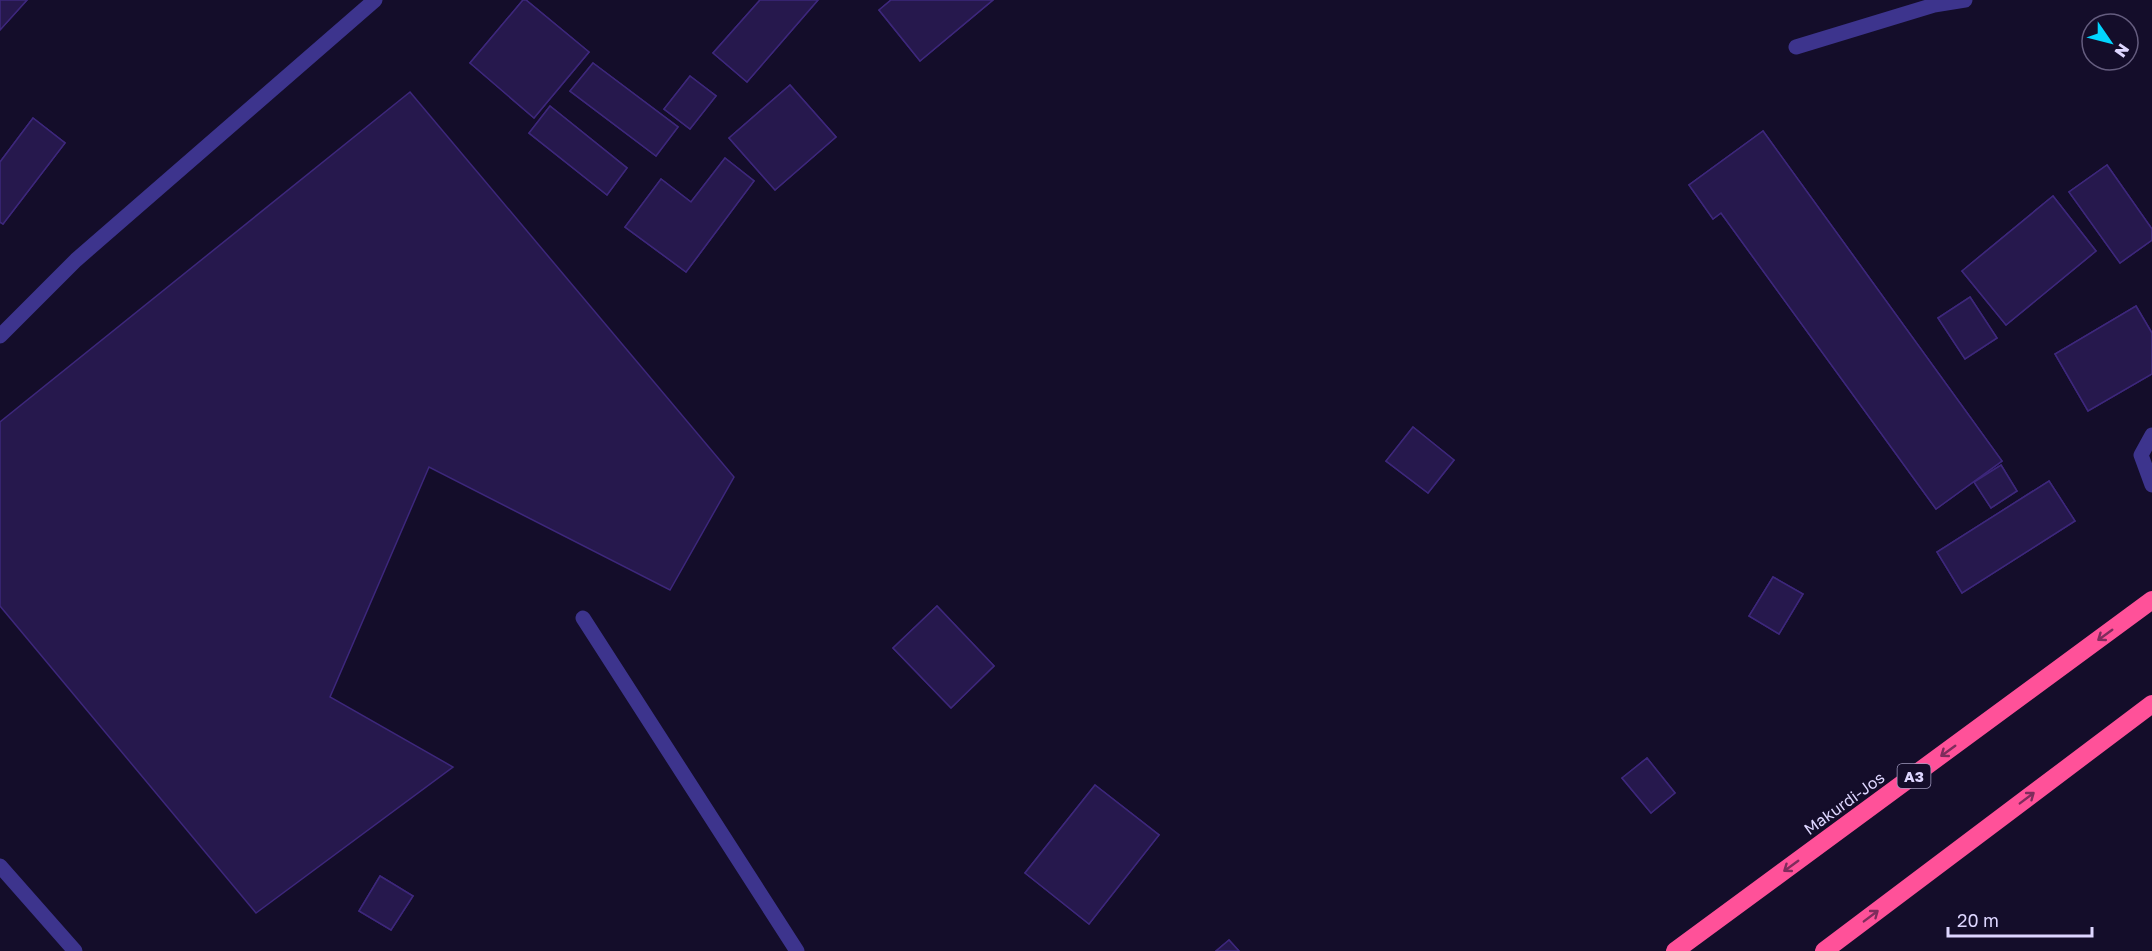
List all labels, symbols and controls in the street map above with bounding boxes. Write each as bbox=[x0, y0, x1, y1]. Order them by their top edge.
north arrow bbox=[2080, 12, 2140, 72]
text: N bbox=[2111, 40, 2134, 61]
one-way arrow bbox=[2097, 629, 2113, 641]
one-way arrow bbox=[1940, 744, 1956, 757]
road number: A3 bbox=[1898, 764, 1930, 788]
street label: Makurdi-Jos bbox=[1800, 767, 1888, 839]
one-way arrow bbox=[2018, 792, 2034, 805]
one-way arrow bbox=[1783, 860, 1799, 872]
scale bar bbox=[1948, 900, 2092, 938]
one-way arrow bbox=[1863, 909, 1879, 922]
text: 20 m bbox=[1957, 909, 1999, 931]

